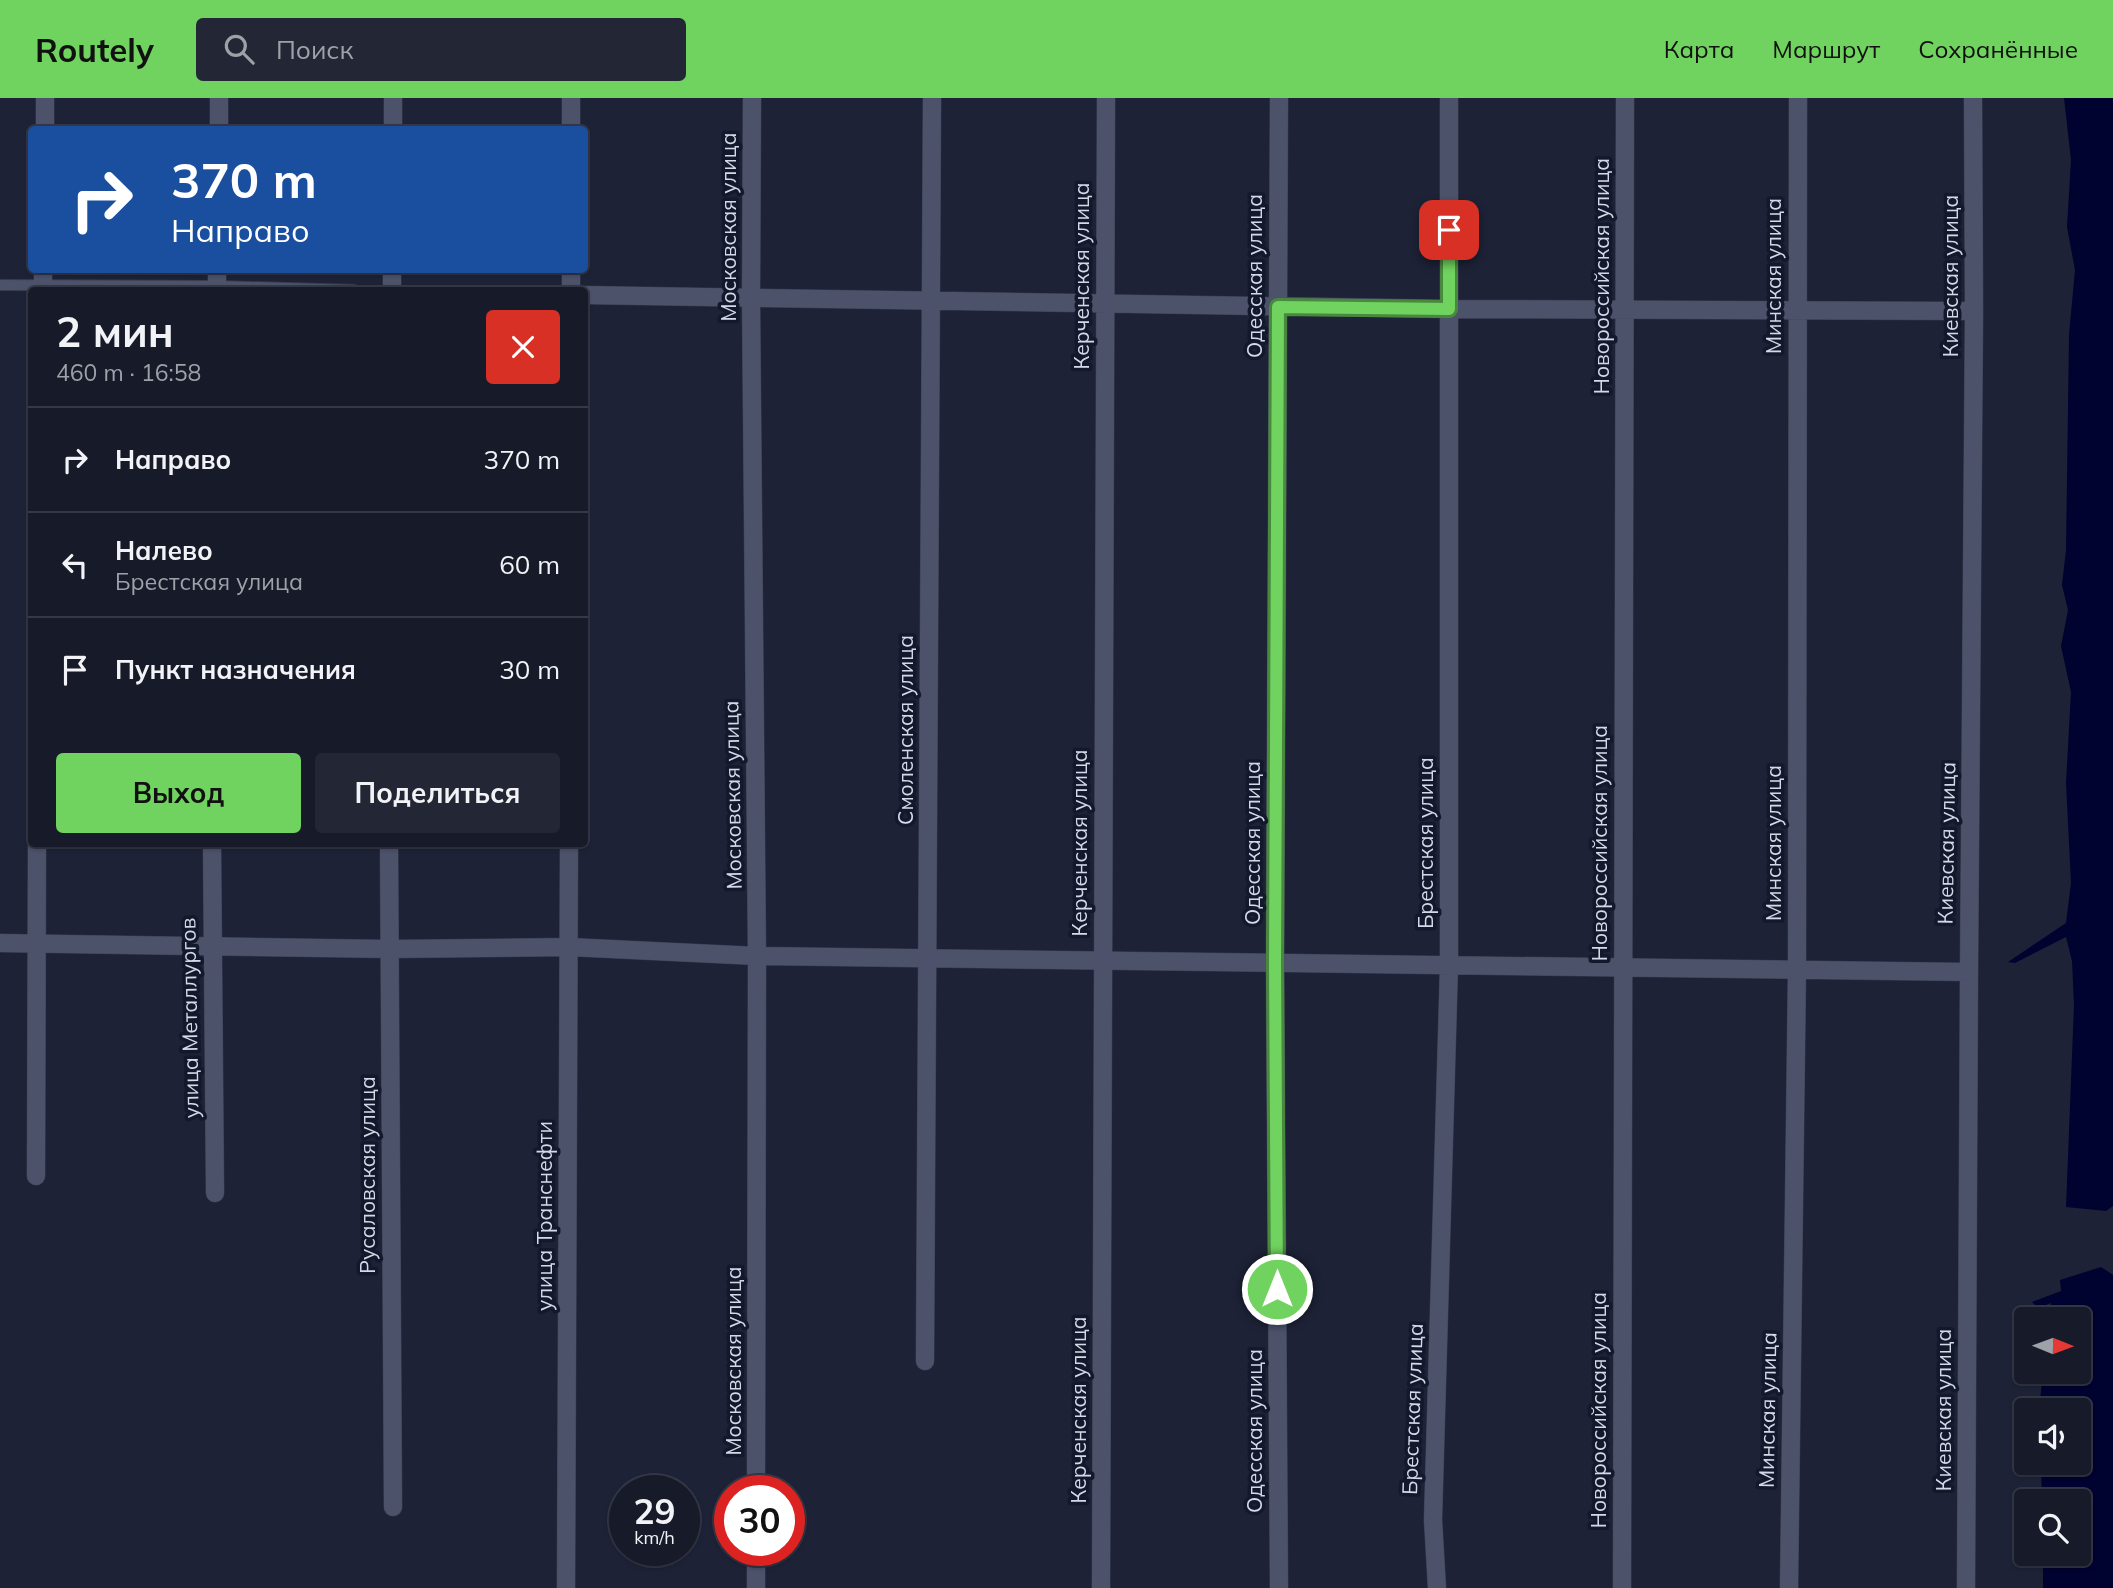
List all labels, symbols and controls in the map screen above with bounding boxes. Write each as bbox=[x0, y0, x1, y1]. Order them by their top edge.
search box bbox=[196, 18, 686, 81]
text: Routely bbox=[35, 29, 154, 70]
icon: search bbox=[220, 30, 258, 68]
text: Поиск bbox=[276, 33, 354, 66]
text: Карта bbox=[1664, 34, 1734, 64]
text: Маршрут bbox=[1772, 34, 1880, 64]
text: Сохранённые bbox=[1918, 34, 2078, 64]
street label: Московская улица bbox=[715, 133, 741, 321]
text: 370 m bbox=[171, 149, 317, 210]
icon: right bbox=[56, 154, 147, 245]
street label: Новороссийская улица bbox=[1588, 158, 1614, 394]
street label: Керченская улица bbox=[1068, 182, 1094, 370]
street label: Одесская улица bbox=[1241, 194, 1267, 358]
street label: Киевская улица bbox=[1937, 195, 1963, 357]
street label: Минская улица bbox=[1760, 198, 1786, 354]
pin bbox=[1419, 200, 1479, 260]
text: Направо bbox=[171, 210, 310, 250]
icon: arrive bbox=[1430, 211, 1468, 249]
text: 2 мин bbox=[56, 305, 174, 358]
button: close bbox=[486, 310, 560, 384]
text: 460 m · 16:58 bbox=[56, 358, 201, 387]
icon: right bbox=[56, 441, 94, 479]
text: Направо bbox=[115, 443, 231, 476]
text: 370 m bbox=[484, 443, 560, 476]
text: Налево bbox=[115, 534, 213, 567]
icon: left bbox=[56, 546, 94, 584]
text: 60 m bbox=[499, 548, 560, 581]
text: Брестская улица bbox=[115, 567, 303, 596]
street label: Смоленская улица bbox=[892, 635, 918, 825]
icon: arrive bbox=[56, 651, 94, 689]
text: Пункт назначения bbox=[115, 653, 356, 686]
text: 30 m bbox=[499, 653, 560, 686]
street label: Московская улица bbox=[717, 700, 747, 890]
street label: Новороссийская улица bbox=[1586, 725, 1612, 961]
street label: Керченская улица bbox=[1066, 749, 1092, 937]
button: Выход bbox=[56, 753, 301, 833]
button: Поделиться bbox=[315, 753, 560, 833]
street label: Брестская улица bbox=[1412, 757, 1438, 929]
street label: Одесская улица bbox=[1239, 761, 1265, 925]
street label: Киевская улица bbox=[1932, 761, 1960, 924]
street label: Минская улица bbox=[1760, 765, 1786, 921]
street label: улица Металлургов bbox=[174, 917, 204, 1119]
street label: Русаловская улица bbox=[354, 1076, 380, 1274]
street label: улица Транснефти bbox=[531, 1121, 557, 1311]
position arrow bbox=[1240, 1252, 1314, 1326]
street label: Московская улица bbox=[720, 1267, 746, 1455]
street label: Новороссийская улица bbox=[1585, 1292, 1611, 1528]
north arrow bbox=[2014, 1307, 2091, 1384]
map controls bbox=[2014, 1307, 2091, 1566]
street label: Керченская улица bbox=[1065, 1316, 1091, 1504]
street label: Брестская улица bbox=[1396, 1323, 1428, 1495]
street label: Киевская улица bbox=[1930, 1329, 1956, 1491]
street label: Минская улица bbox=[1753, 1332, 1781, 1488]
street label: Одесская улица bbox=[1241, 1349, 1267, 1513]
button: sound bbox=[2014, 1398, 2091, 1475]
speed limit sign: 30 bbox=[714, 1475, 805, 1566]
text: 29 bbox=[633, 1489, 676, 1533]
button: search bbox=[2014, 1489, 2091, 1566]
text: km/h bbox=[634, 1526, 675, 1549]

